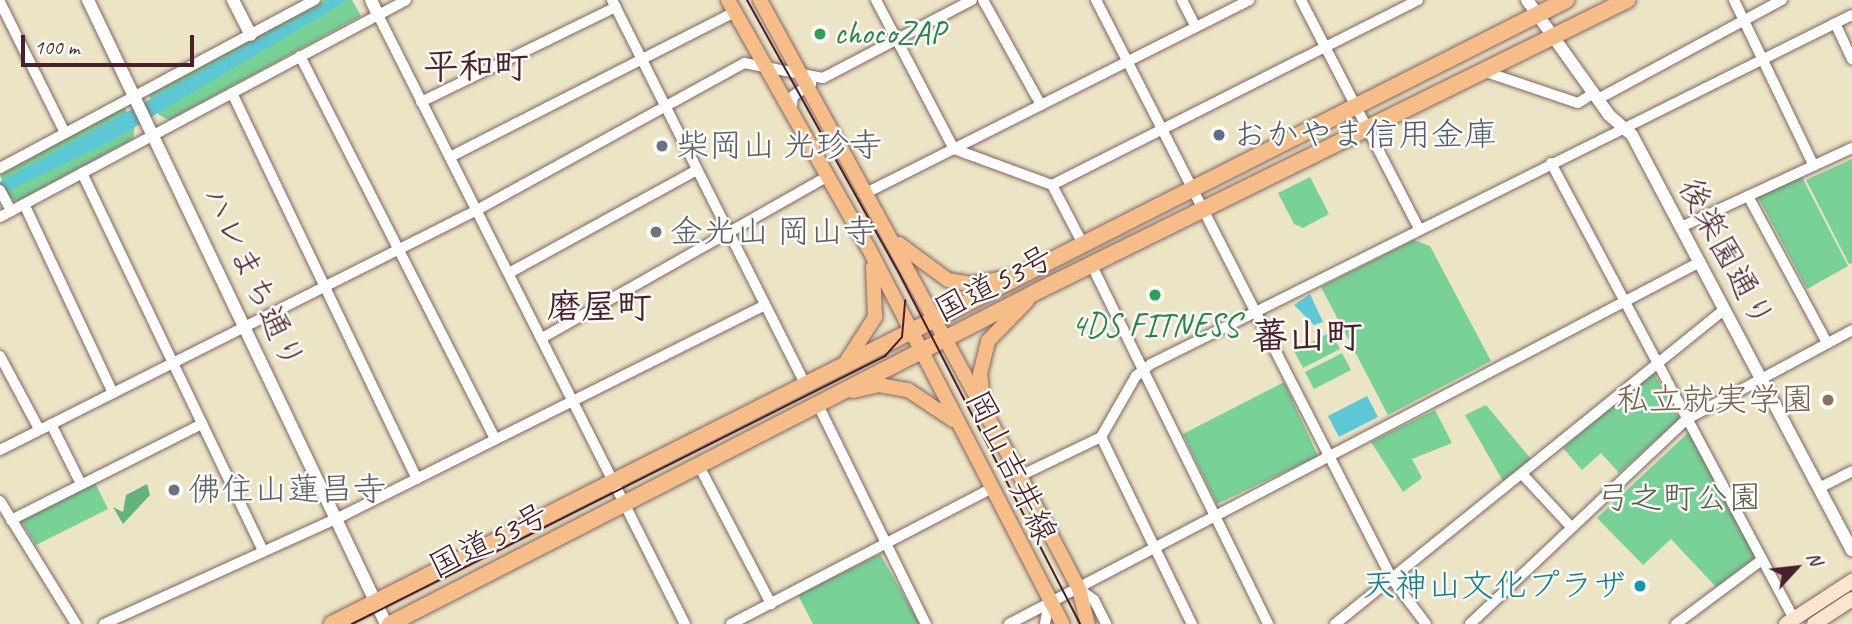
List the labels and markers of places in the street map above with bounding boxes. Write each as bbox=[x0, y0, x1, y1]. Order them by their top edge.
place label: chocoZAP bbox=[834, 14, 945, 54]
marker: chocoZAP bbox=[812, 26, 828, 42]
place label: おかやま信用金庫 bbox=[1233, 115, 1497, 155]
place label: 柴岡山 光珍寺 bbox=[676, 126, 882, 166]
marker: おかやま信用金庫 bbox=[1211, 127, 1227, 143]
marker: 柴岡山 光珍寺 bbox=[654, 138, 670, 154]
place label: 金光山 岡山寺 bbox=[670, 212, 876, 252]
marker: 金光山 岡山寺 bbox=[648, 224, 664, 240]
marker: 4DS FITNESS bbox=[1147, 287, 1163, 303]
place label: 4DS FITNESS bbox=[1070, 306, 1240, 346]
place label: 私立就実学園 bbox=[1616, 380, 1814, 420]
marker: 私立就実学園 bbox=[1820, 392, 1836, 408]
place label: 佛住山蓮昌寺 bbox=[188, 470, 386, 510]
marker: 佛住山蓮昌寺 bbox=[166, 482, 182, 498]
place label: 天神山文化プラザ bbox=[1362, 566, 1626, 606]
marker: 天神山文化プラザ bbox=[1632, 578, 1648, 594]

